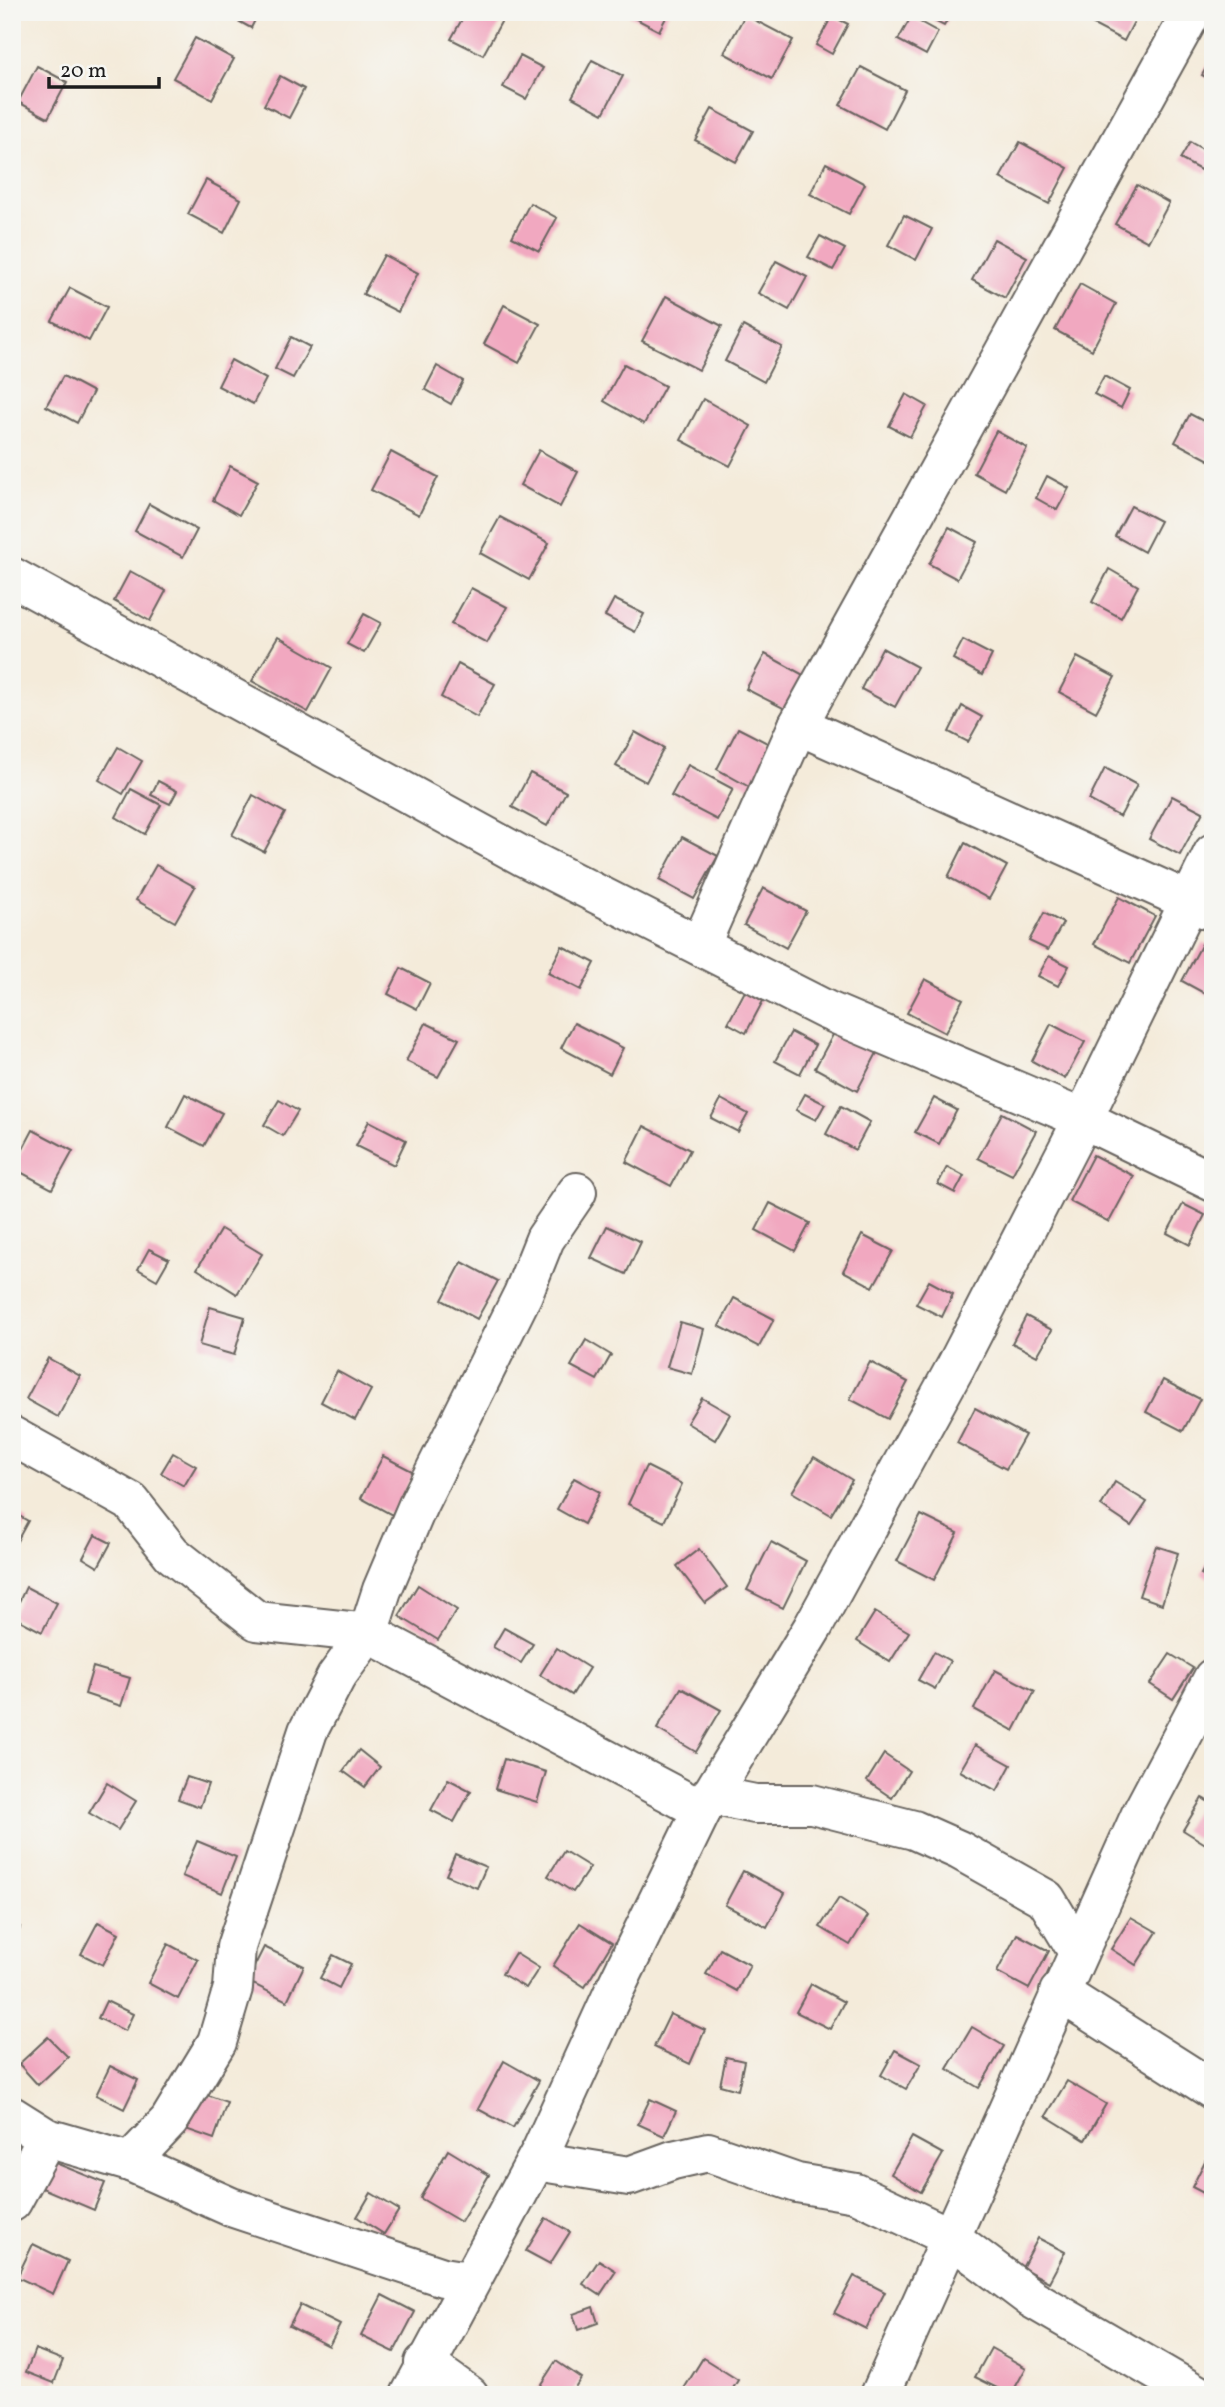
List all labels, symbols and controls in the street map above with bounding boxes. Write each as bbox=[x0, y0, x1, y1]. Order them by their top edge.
scale bar bbox=[49, 46, 159, 90]
text: 20 m bbox=[60, 57, 106, 86]

